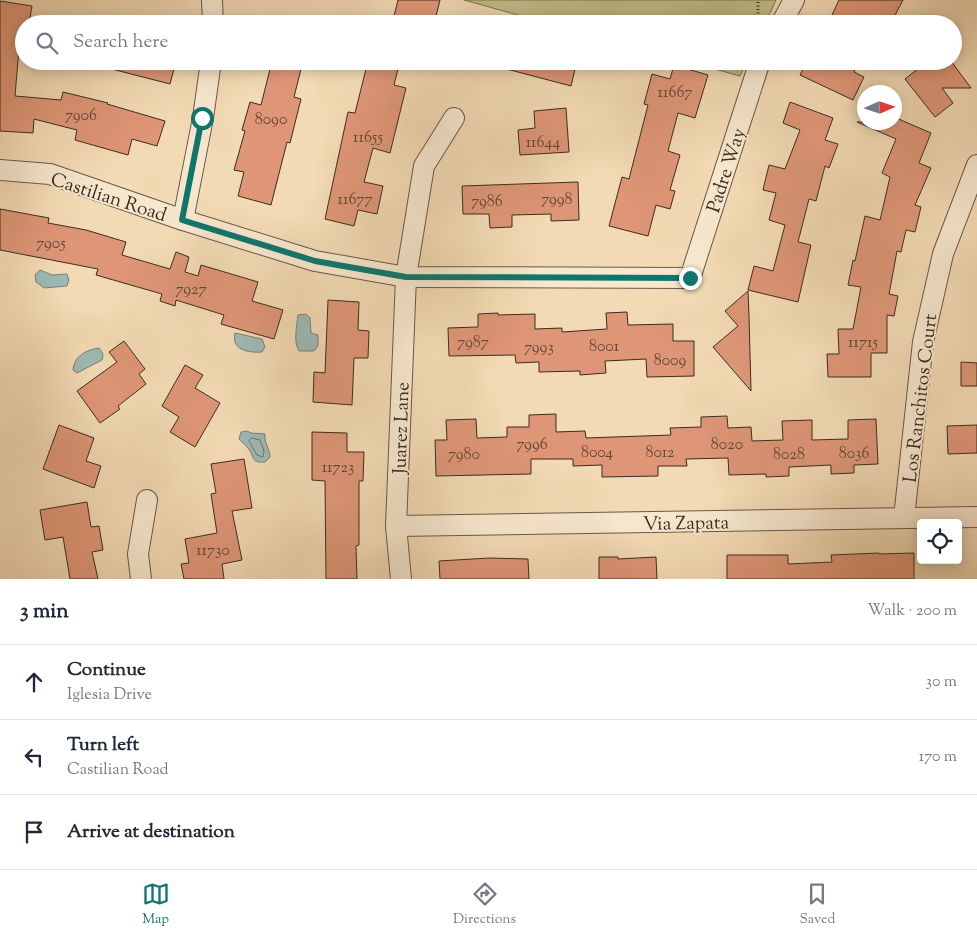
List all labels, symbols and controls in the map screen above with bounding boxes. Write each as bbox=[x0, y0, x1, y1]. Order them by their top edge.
search box bbox=[15, 15, 962, 70]
icon: search bbox=[33, 29, 61, 57]
text: Search here bbox=[73, 29, 168, 56]
house number: 11667 bbox=[658, 82, 692, 105]
north arrow bbox=[857, 85, 902, 130]
house number: 7906 bbox=[65, 105, 97, 128]
route start bbox=[191, 107, 214, 130]
house number: 8090 bbox=[255, 109, 287, 132]
street label: Padre Way bbox=[701, 125, 754, 217]
house number: 11655 bbox=[353, 127, 383, 150]
house number: 11644 bbox=[526, 132, 560, 155]
street label: Castilian Road bbox=[47, 167, 170, 230]
house number: 11677 bbox=[338, 189, 372, 212]
house number: 7998 bbox=[541, 189, 573, 212]
house number: 7986 bbox=[471, 191, 503, 214]
house number: 7905 bbox=[36, 233, 66, 256]
route end bbox=[679, 267, 702, 290]
house number: 7927 bbox=[176, 279, 207, 302]
street label: Los Ranchitos Court bbox=[898, 312, 945, 484]
house number: 7987 bbox=[457, 332, 489, 355]
house number: 11715 bbox=[848, 332, 878, 355]
house number: 8001 bbox=[589, 336, 620, 359]
house number: 7993 bbox=[524, 337, 554, 360]
house number: 8009 bbox=[654, 350, 687, 373]
street label: Juarez Lane bbox=[387, 381, 418, 476]
house number: 7996 bbox=[516, 434, 548, 457]
house number: 8020 bbox=[711, 434, 743, 457]
house number: 8004 bbox=[581, 442, 613, 465]
house number: 8012 bbox=[645, 442, 675, 465]
house number: 8036 bbox=[839, 443, 869, 466]
house number: 7980 bbox=[448, 444, 480, 467]
house number: 8028 bbox=[773, 444, 805, 467]
house number: 11723 bbox=[322, 457, 354, 480]
street label: Via Zapata bbox=[643, 510, 730, 539]
map controls bbox=[917, 519, 962, 564]
button: locate bbox=[917, 519, 962, 564]
house number: 11730 bbox=[196, 540, 230, 563]
text: 3 min bbox=[20, 597, 69, 627]
text: Walk · 200 m bbox=[868, 600, 957, 623]
text: Continue bbox=[67, 657, 146, 684]
icon: ahead bbox=[20, 668, 48, 696]
text: 30 m bbox=[926, 671, 957, 694]
text: Iglesia Drive bbox=[67, 684, 152, 707]
text: Turn left bbox=[67, 732, 139, 759]
icon: left bbox=[20, 743, 48, 771]
text: 170 m bbox=[919, 746, 957, 769]
text: Castilian Road bbox=[67, 759, 169, 782]
icon: arrive bbox=[20, 818, 48, 846]
text: Arrive at destination bbox=[67, 819, 235, 846]
tab: Map bbox=[142, 880, 170, 930]
tab: Directions bbox=[453, 880, 516, 930]
tab: Saved bbox=[799, 880, 835, 930]

